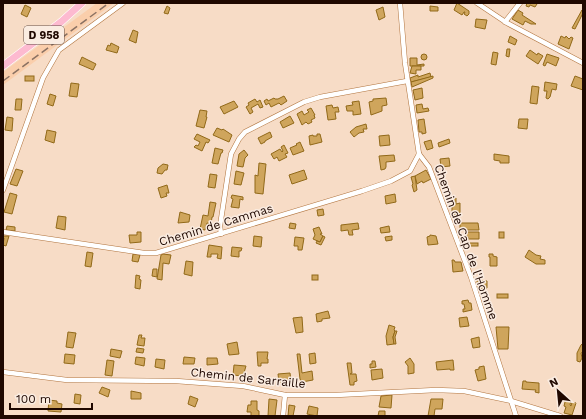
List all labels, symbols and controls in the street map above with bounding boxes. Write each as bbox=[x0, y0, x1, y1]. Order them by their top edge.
road number: D 958 bbox=[24, 26, 64, 44]
street label: Chemin de Cap de l'Homme bbox=[431, 162, 501, 322]
street label: Chemin de Cammas bbox=[157, 201, 275, 249]
street label: Chemin de Sarraille bbox=[190, 365, 306, 391]
north arrow bbox=[538, 371, 578, 411]
text: N bbox=[547, 375, 560, 390]
scale bar bbox=[10, 385, 92, 411]
text: 100 m bbox=[16, 392, 51, 406]

